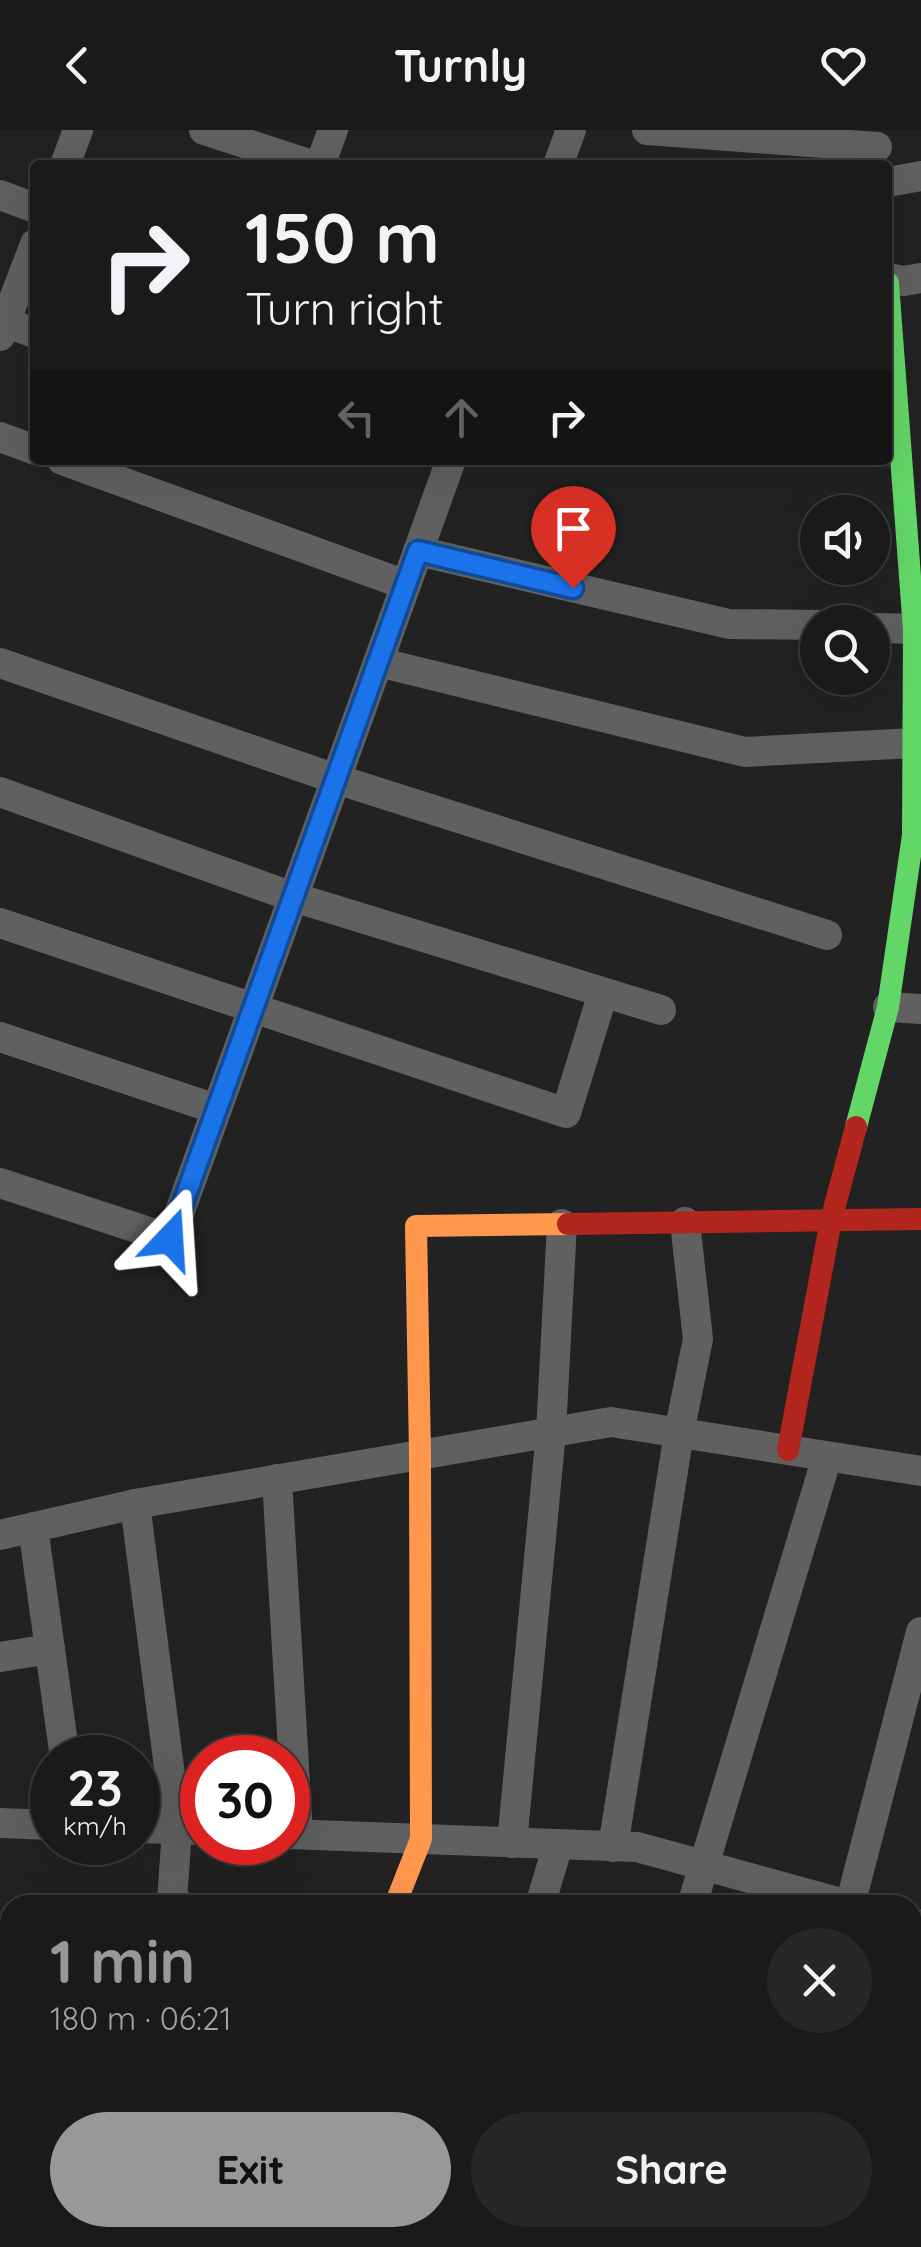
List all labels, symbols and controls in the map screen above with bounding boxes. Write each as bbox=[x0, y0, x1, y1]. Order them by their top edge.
text: Turnly bbox=[394, 37, 527, 93]
icon: back bbox=[50, 38, 105, 93]
icon: heart bbox=[816, 38, 871, 93]
text: 150 m bbox=[245, 193, 440, 281]
icon: right bbox=[80, 200, 210, 330]
text: Turn right bbox=[245, 280, 444, 336]
icon: left bbox=[329, 390, 384, 445]
icon: ahead bbox=[434, 390, 489, 445]
icon: right bbox=[539, 390, 594, 445]
pin bbox=[531, 486, 616, 589]
map controls bbox=[800, 495, 890, 695]
button: sound bbox=[800, 495, 890, 585]
icon: arrive bbox=[546, 501, 601, 556]
button: search bbox=[800, 605, 890, 695]
position arrow bbox=[118, 1187, 222, 1291]
speed limit sign: 30 bbox=[180, 1735, 310, 1865]
text: 23 bbox=[67, 1756, 123, 1819]
text: km/h bbox=[63, 1810, 127, 1841]
text: 1 min bbox=[50, 1923, 195, 1998]
button: close bbox=[767, 1928, 872, 2033]
text: 180 m · 06:21 bbox=[50, 1998, 232, 2038]
button: Exit bbox=[50, 2112, 451, 2227]
button: Share bbox=[471, 2112, 872, 2227]

